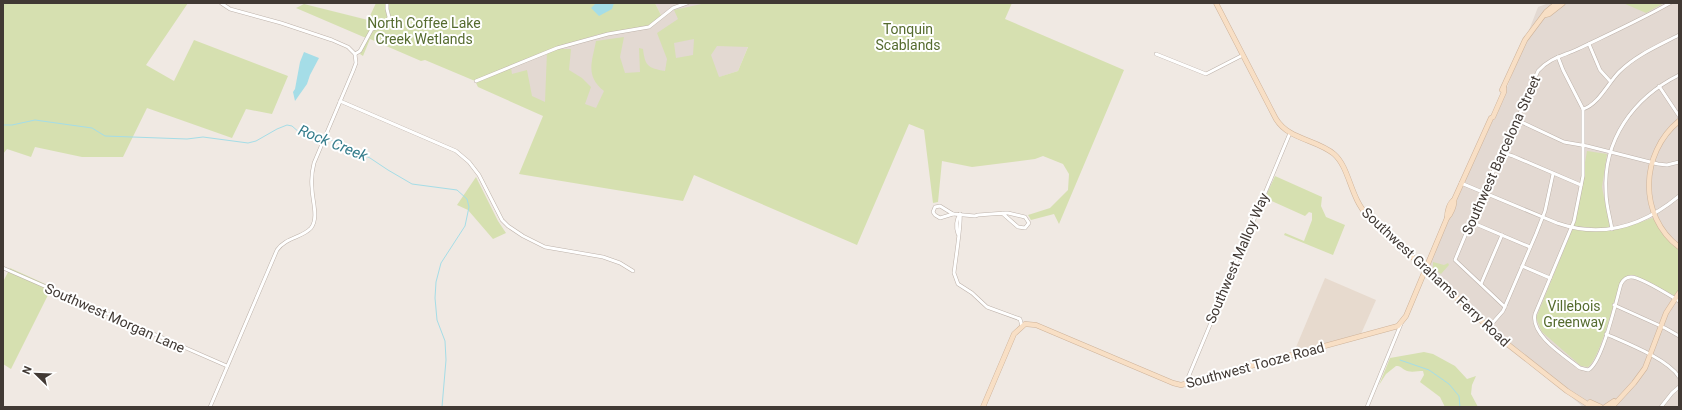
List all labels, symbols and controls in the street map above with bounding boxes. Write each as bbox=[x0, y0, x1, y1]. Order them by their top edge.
park label: North Coffee Lake Creek Wetlands bbox=[367, 15, 481, 47]
park label: Tonquin Scablands bbox=[876, 21, 941, 53]
street label: Southwest Barcelona Street bbox=[1459, 73, 1544, 237]
water label: Rock Creek bbox=[296, 121, 371, 165]
street label: Southwest Malloy Way bbox=[1202, 190, 1272, 326]
street label: Southwest Grahams Ferry Road bbox=[1359, 204, 1513, 350]
street label: Southwest Morgan Lane bbox=[43, 280, 187, 356]
park label: Villebois Greenway bbox=[1543, 298, 1605, 330]
street label: Southwest Tooze Road bbox=[1184, 339, 1326, 391]
north arrow bbox=[16, 354, 56, 394]
text: N bbox=[20, 364, 35, 376]

